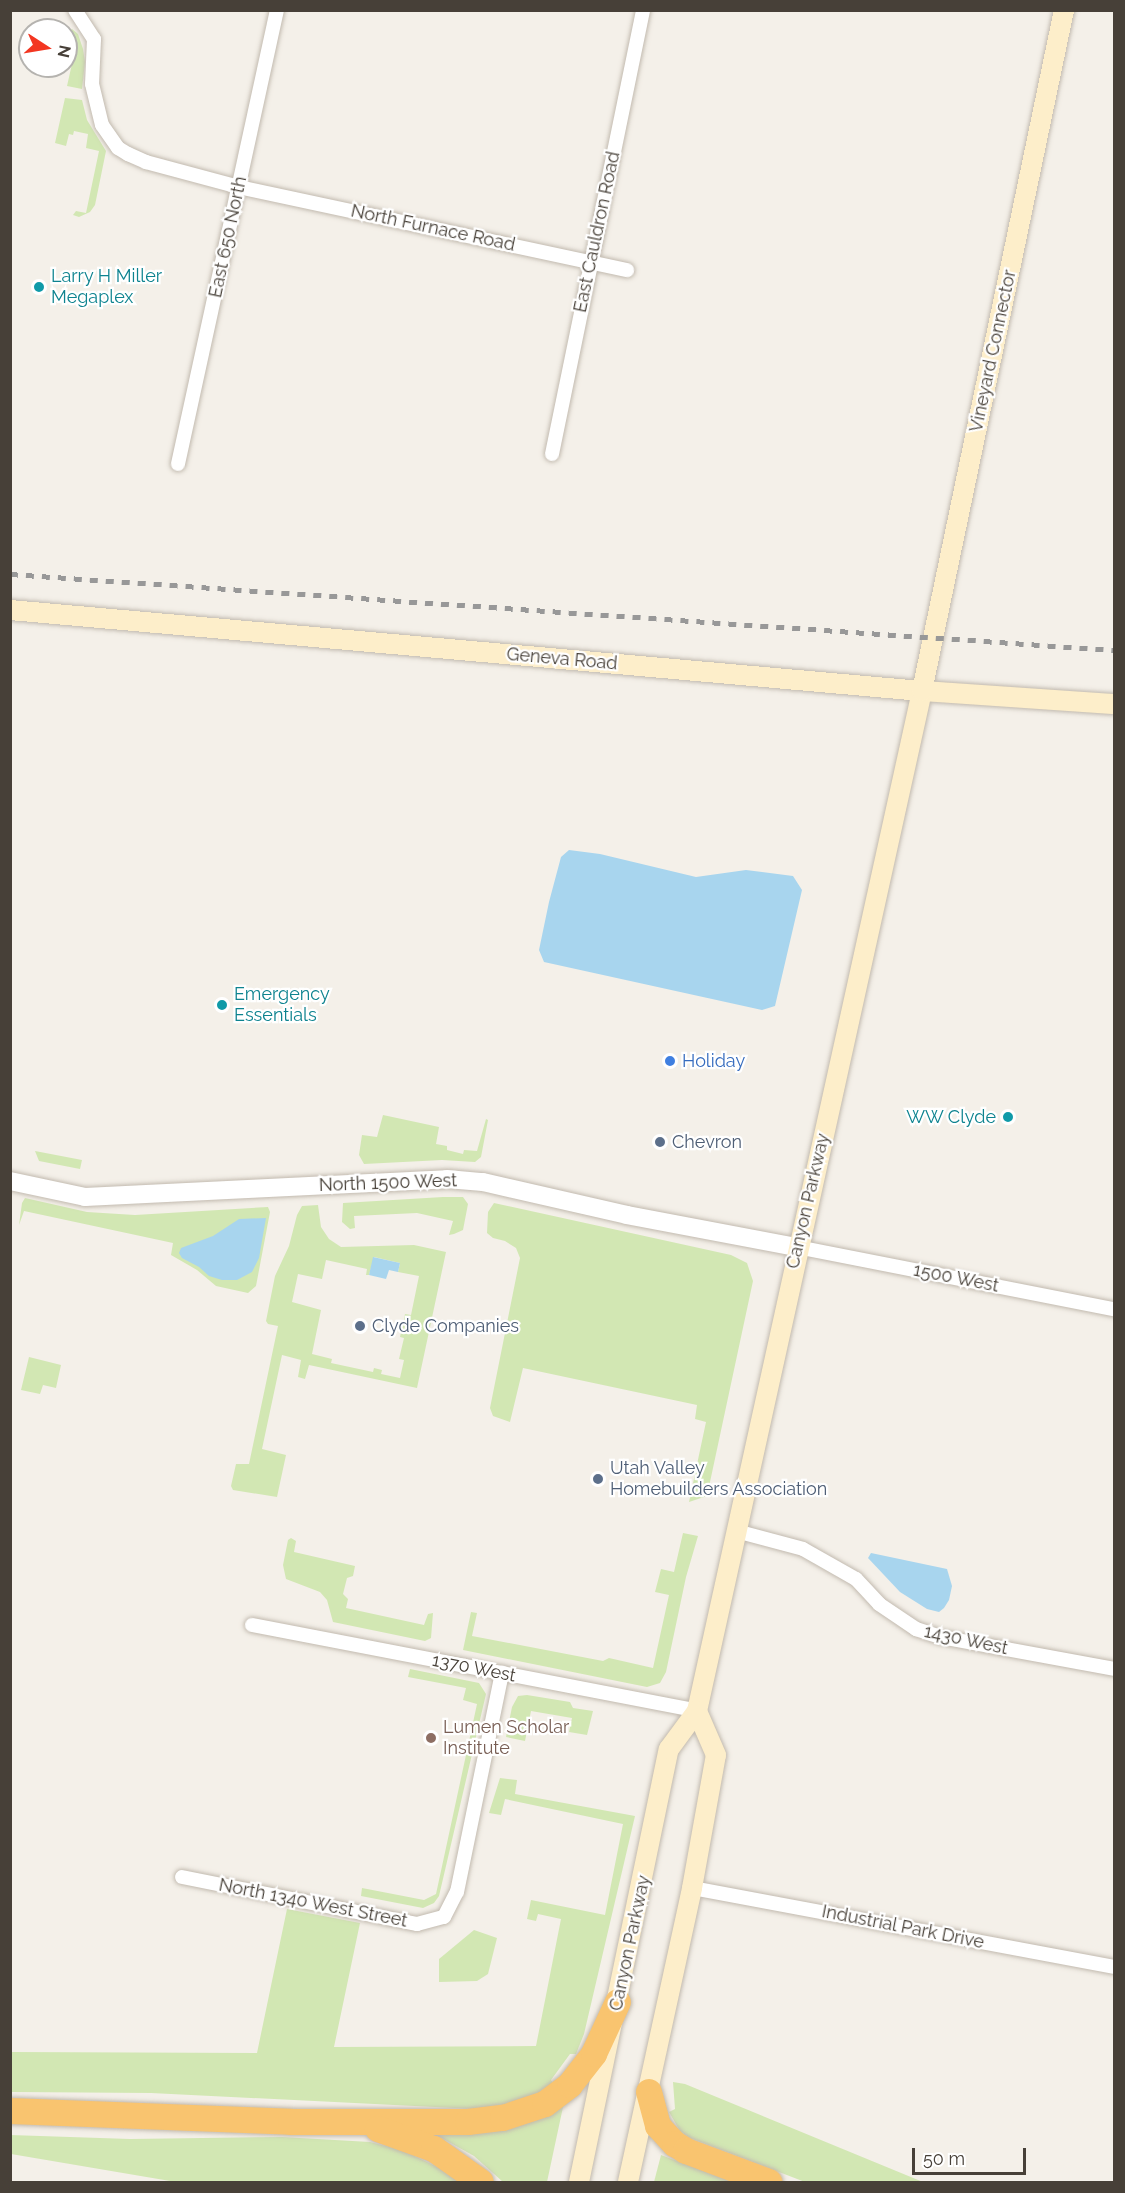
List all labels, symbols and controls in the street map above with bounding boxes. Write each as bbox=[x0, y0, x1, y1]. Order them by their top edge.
north arrow bbox=[18, 18, 78, 78]
text: N bbox=[54, 43, 75, 59]
street label: East Cauldron Road bbox=[569, 150, 625, 314]
street label: East 650 North bbox=[205, 174, 251, 300]
street label: North Furnace Road bbox=[349, 200, 517, 256]
place label: Larry H Miller Megaplex bbox=[51, 266, 163, 308]
street label: Vineyard Connector bbox=[965, 268, 1021, 434]
marker: Larry H Miller Megaplex bbox=[32, 280, 46, 294]
street label: Geneva Road bbox=[506, 643, 618, 675]
place label: Emergency Essentials bbox=[234, 984, 330, 1026]
marker: Emergency Essentials bbox=[215, 998, 229, 1012]
place label: Holiday bbox=[682, 1050, 745, 1072]
marker: Holiday bbox=[663, 1054, 677, 1068]
place label: WW Clyde bbox=[906, 1106, 996, 1128]
marker: WW Clyde bbox=[1001, 1110, 1015, 1124]
place label: Chevron bbox=[672, 1131, 742, 1153]
street label: Canyon Parkway bbox=[782, 1131, 834, 1271]
marker: Chevron bbox=[653, 1135, 667, 1149]
street label: North 1500 West bbox=[318, 1170, 458, 1196]
street label: 1500 West bbox=[911, 1259, 1001, 1297]
place label: Clyde Companies bbox=[372, 1315, 519, 1337]
marker: Clyde Companies bbox=[353, 1319, 367, 1333]
place label: Utah Valley Homebuilders Association bbox=[610, 1458, 828, 1500]
marker: Utah Valley Homebuilders Association bbox=[591, 1472, 605, 1486]
street label: 1430 West bbox=[922, 1621, 1010, 1659]
street label: 1370 West bbox=[430, 1649, 518, 1687]
place label: Lumen Scholar Institute bbox=[443, 1717, 569, 1760]
marker: Lumen Scholar Institute bbox=[424, 1731, 438, 1745]
street label: Canyon Parkway bbox=[605, 1873, 655, 2013]
street label: North 1340 West Street bbox=[217, 1874, 409, 1932]
street label: Industrial Park Drive bbox=[820, 1901, 986, 1953]
scale bar bbox=[915, 2136, 1029, 2174]
text: 50 m bbox=[923, 2148, 965, 2169]

